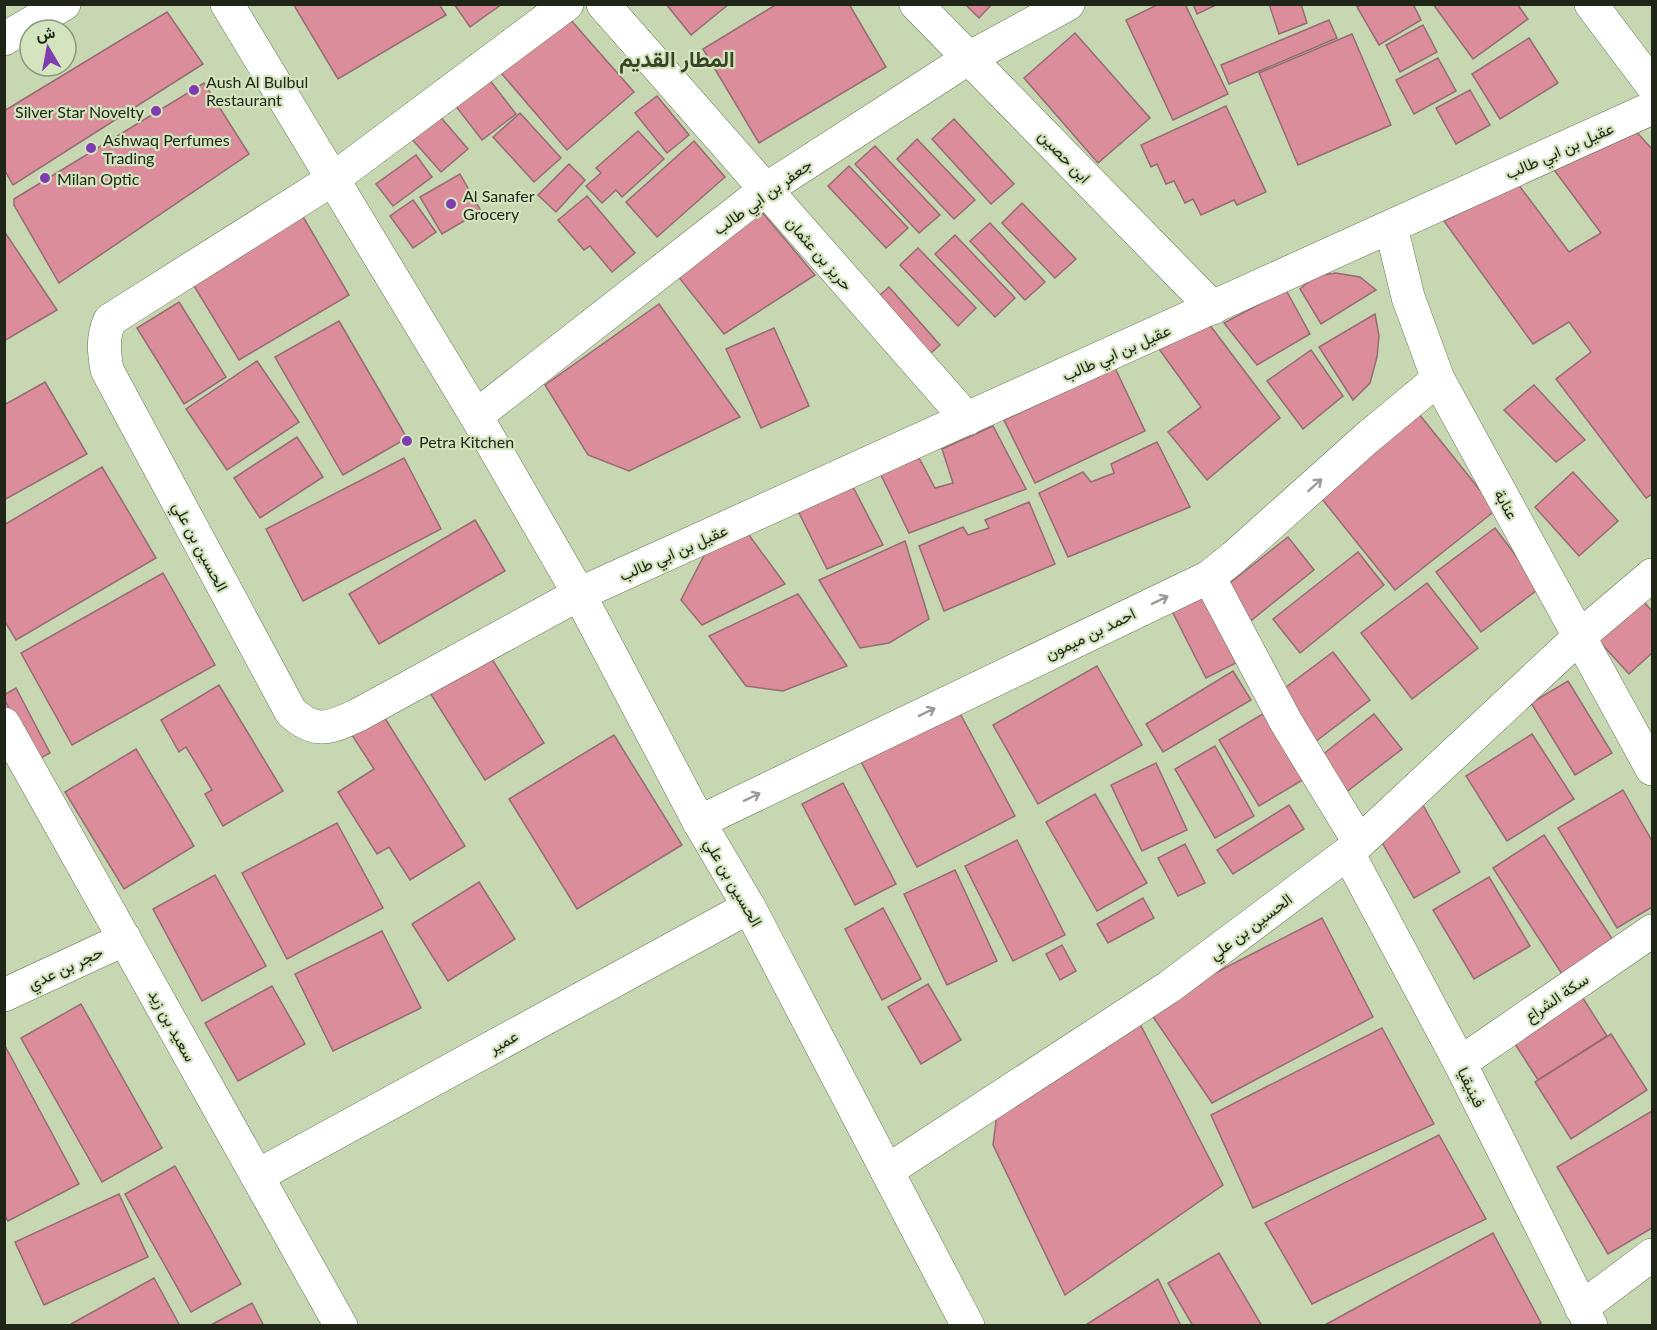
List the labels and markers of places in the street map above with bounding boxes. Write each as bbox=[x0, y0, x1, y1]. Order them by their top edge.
place label: Aush Al Bulbul Restaurant bbox=[206, 72, 308, 109]
marker: Aush Al Bulbul Restaurant bbox=[187, 83, 201, 97]
place label: Silver Star Novelty bbox=[15, 102, 145, 121]
marker: Silver Star Novelty bbox=[149, 104, 163, 118]
place label: Ashwaq Perfumes Trading bbox=[103, 130, 230, 167]
marker: Ashwaq Perfumes Trading bbox=[84, 141, 98, 155]
place label: Milan Optic bbox=[57, 169, 140, 188]
marker: Milan Optic bbox=[38, 171, 52, 185]
place label: Al Sanafer Grocery bbox=[463, 186, 535, 223]
marker: Al Sanafer Grocery bbox=[444, 197, 458, 211]
place label: Petra Kitchen bbox=[419, 432, 514, 451]
marker: Petra Kitchen bbox=[400, 434, 414, 448]

